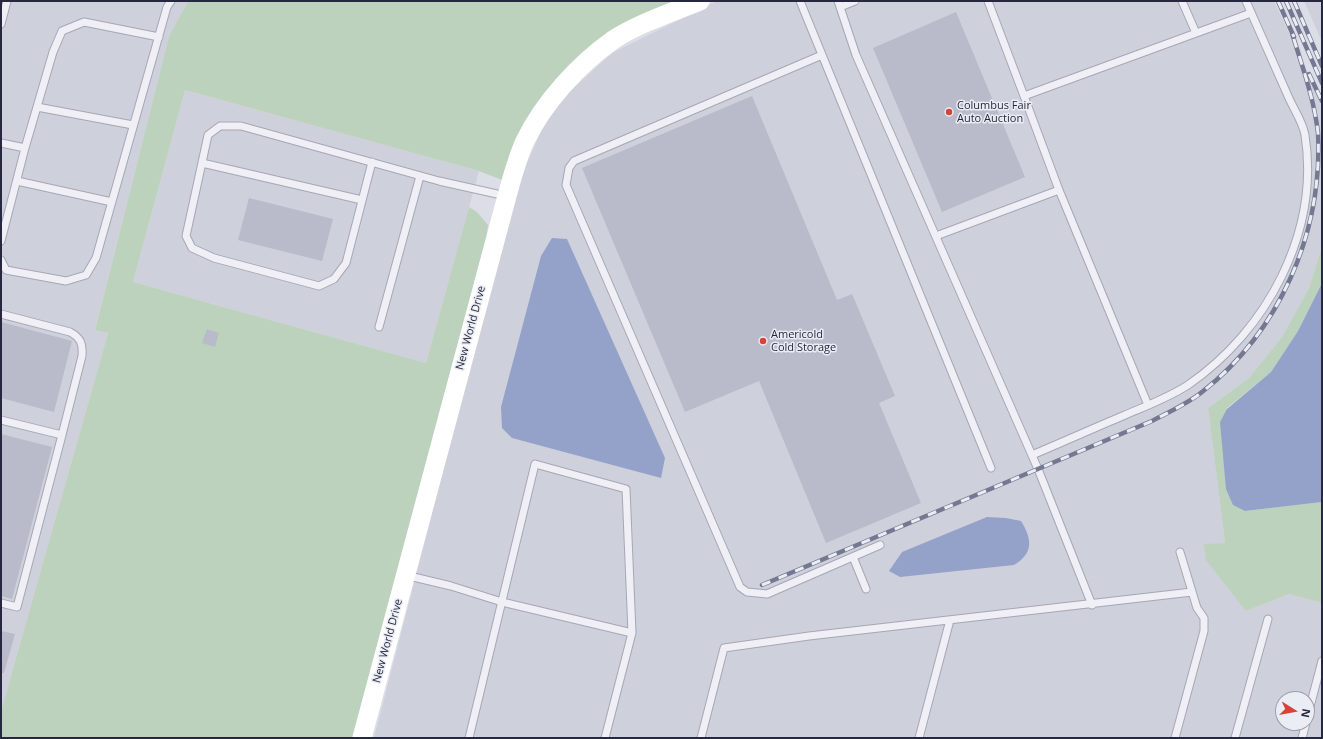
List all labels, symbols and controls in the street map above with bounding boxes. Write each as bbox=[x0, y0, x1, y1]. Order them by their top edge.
place label: Columbus Fair Auto Auction bbox=[957, 99, 1031, 125]
marker: Columbus Fair Auto Auction bbox=[944, 107, 954, 117]
street label: New World Drive bbox=[453, 285, 489, 371]
place label: Americold Cold Storage bbox=[771, 328, 836, 354]
marker: Americold Cold Storage bbox=[758, 336, 768, 346]
street label: New World Drive bbox=[370, 598, 406, 684]
north arrow bbox=[1275, 691, 1315, 731]
text: N bbox=[1298, 707, 1315, 719]

